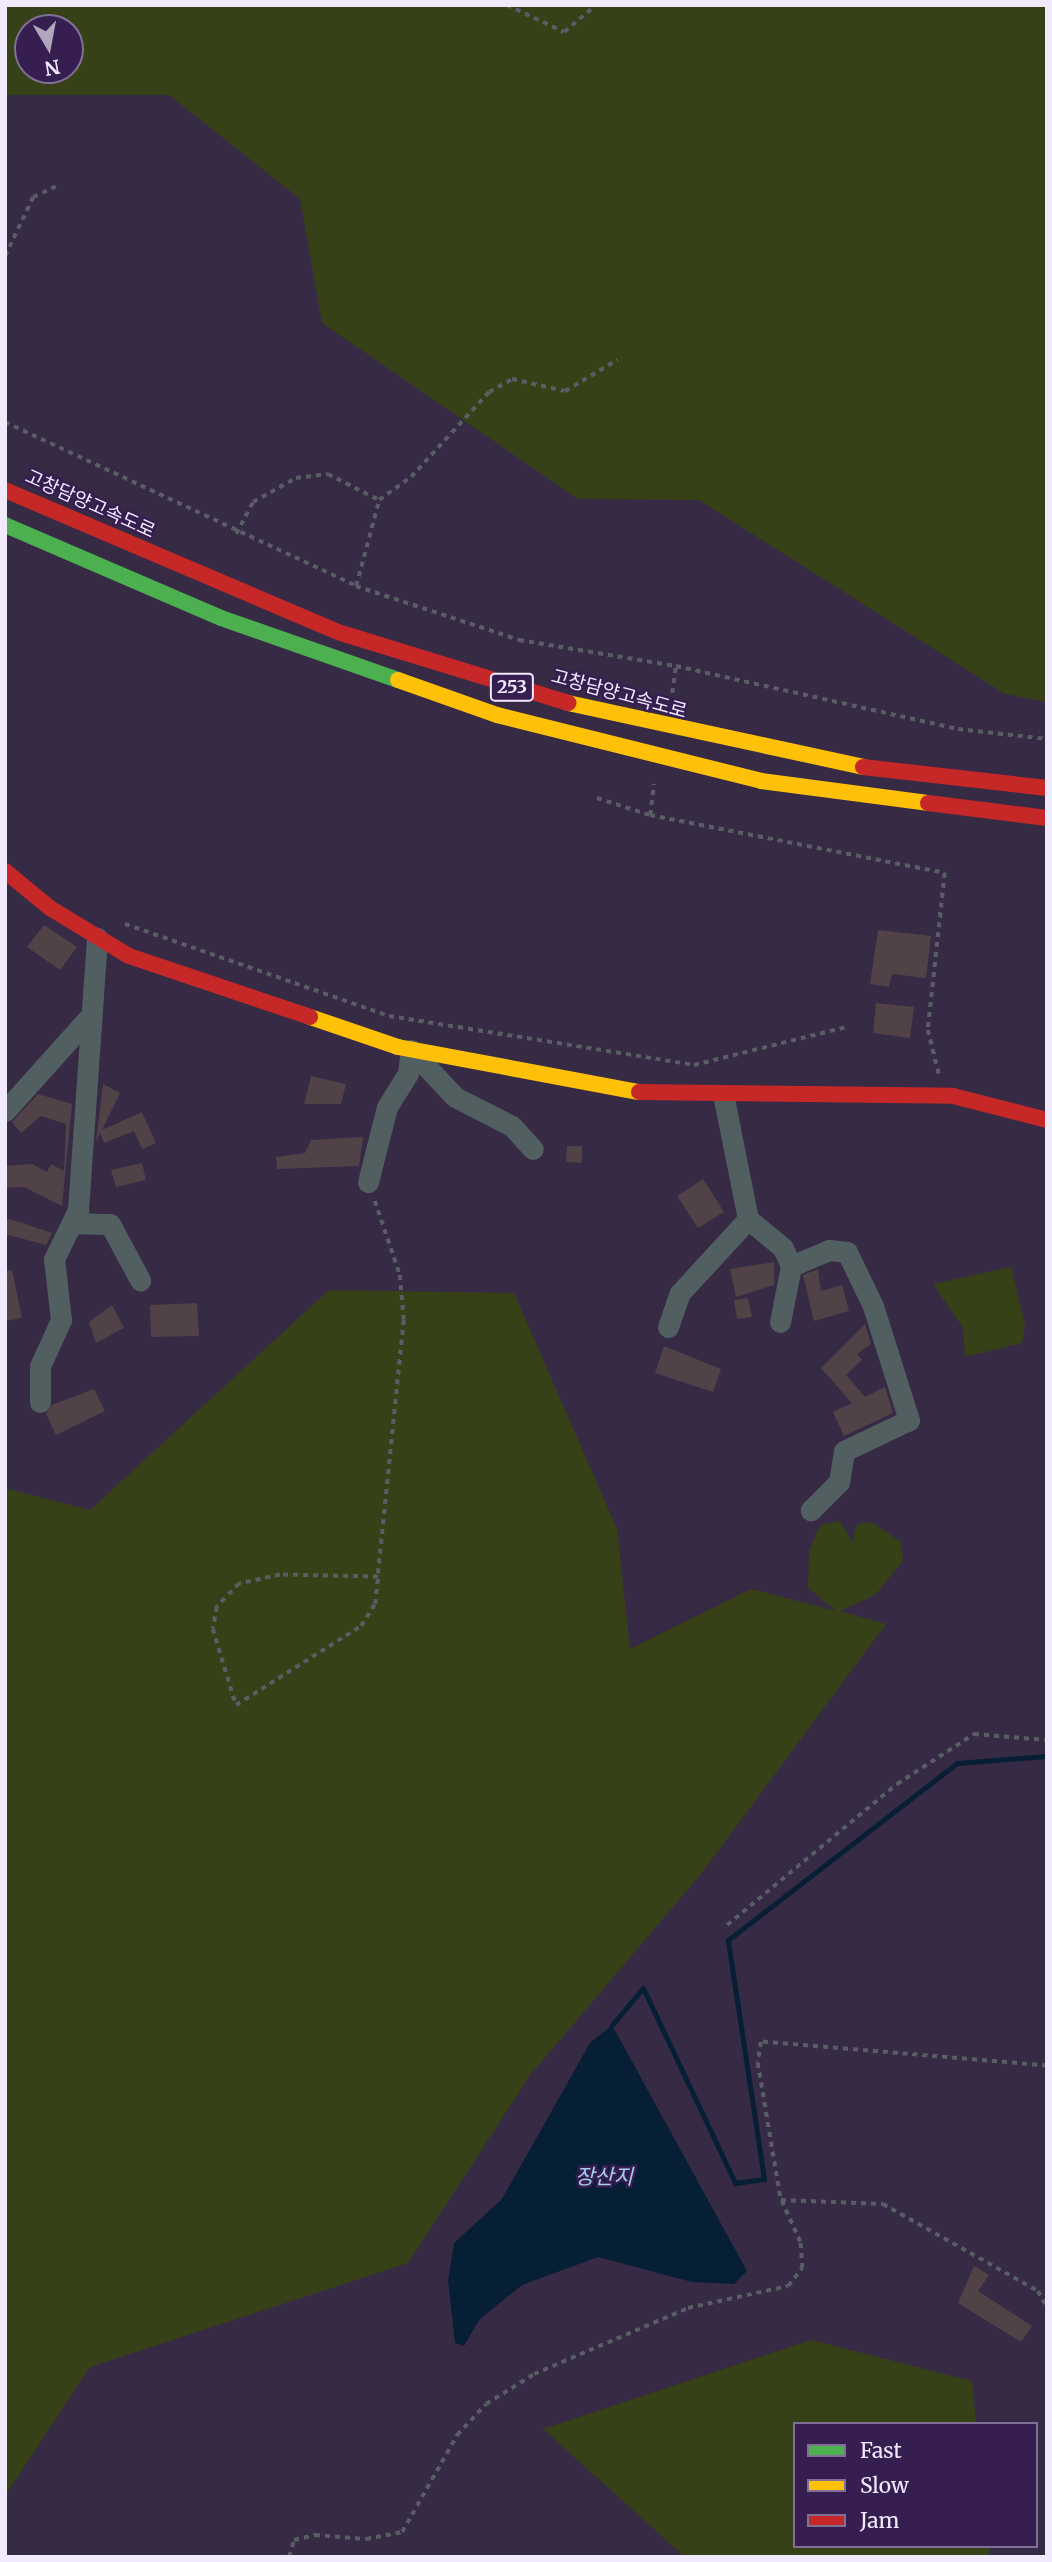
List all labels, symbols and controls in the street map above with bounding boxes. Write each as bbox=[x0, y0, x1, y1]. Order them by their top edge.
north arrow bbox=[14, 14, 84, 84]
text: N bbox=[43, 55, 62, 81]
street label: 고창담양고속도로 bbox=[21, 465, 159, 543]
street label: 고창담양고속도로 bbox=[549, 665, 689, 723]
road number: 253 bbox=[489, 672, 535, 702]
water label: 장산지 bbox=[575, 2164, 633, 2190]
legend bbox=[793, 2422, 1038, 2548]
text: Fast bbox=[860, 2437, 902, 2464]
text: Slow bbox=[860, 2472, 909, 2499]
text: Jam bbox=[860, 2507, 899, 2534]

